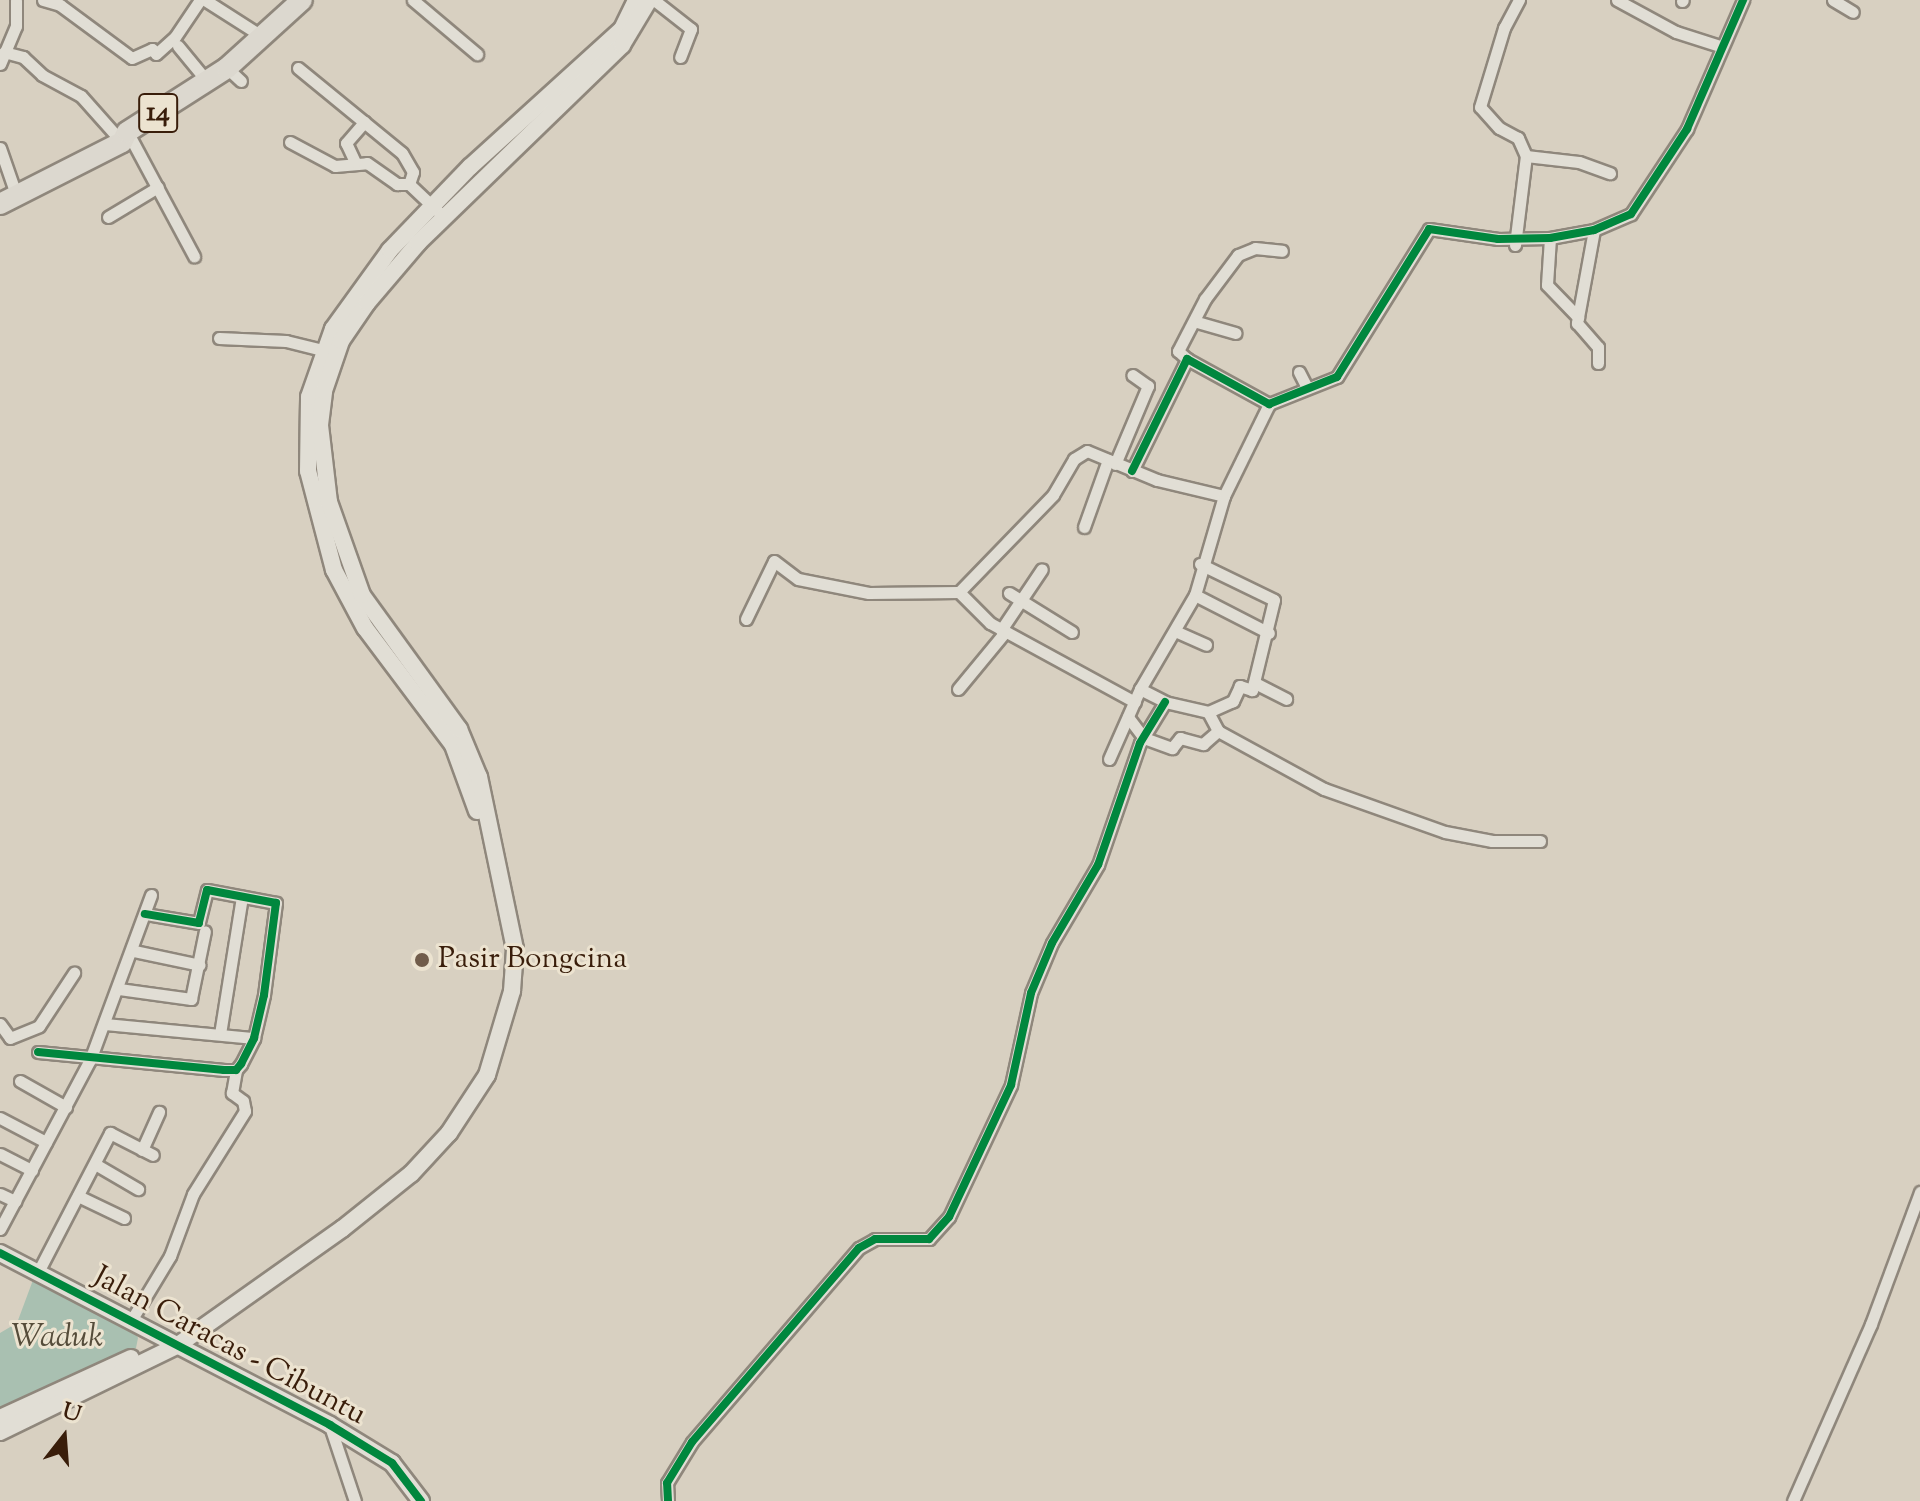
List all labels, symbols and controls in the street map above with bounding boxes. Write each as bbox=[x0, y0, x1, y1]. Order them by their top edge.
road number: 14 bbox=[138, 89, 178, 137]
place label: Pasir Bongcina bbox=[438, 942, 627, 978]
marker: Pasir Bongcina bbox=[413, 951, 431, 969]
street label: Jalan Caracas - Cibuntu bbox=[87, 1260, 371, 1434]
water label: Waduk bbox=[11, 1319, 103, 1357]
text: U bbox=[58, 1396, 84, 1432]
north arrow bbox=[24, 1397, 104, 1477]

